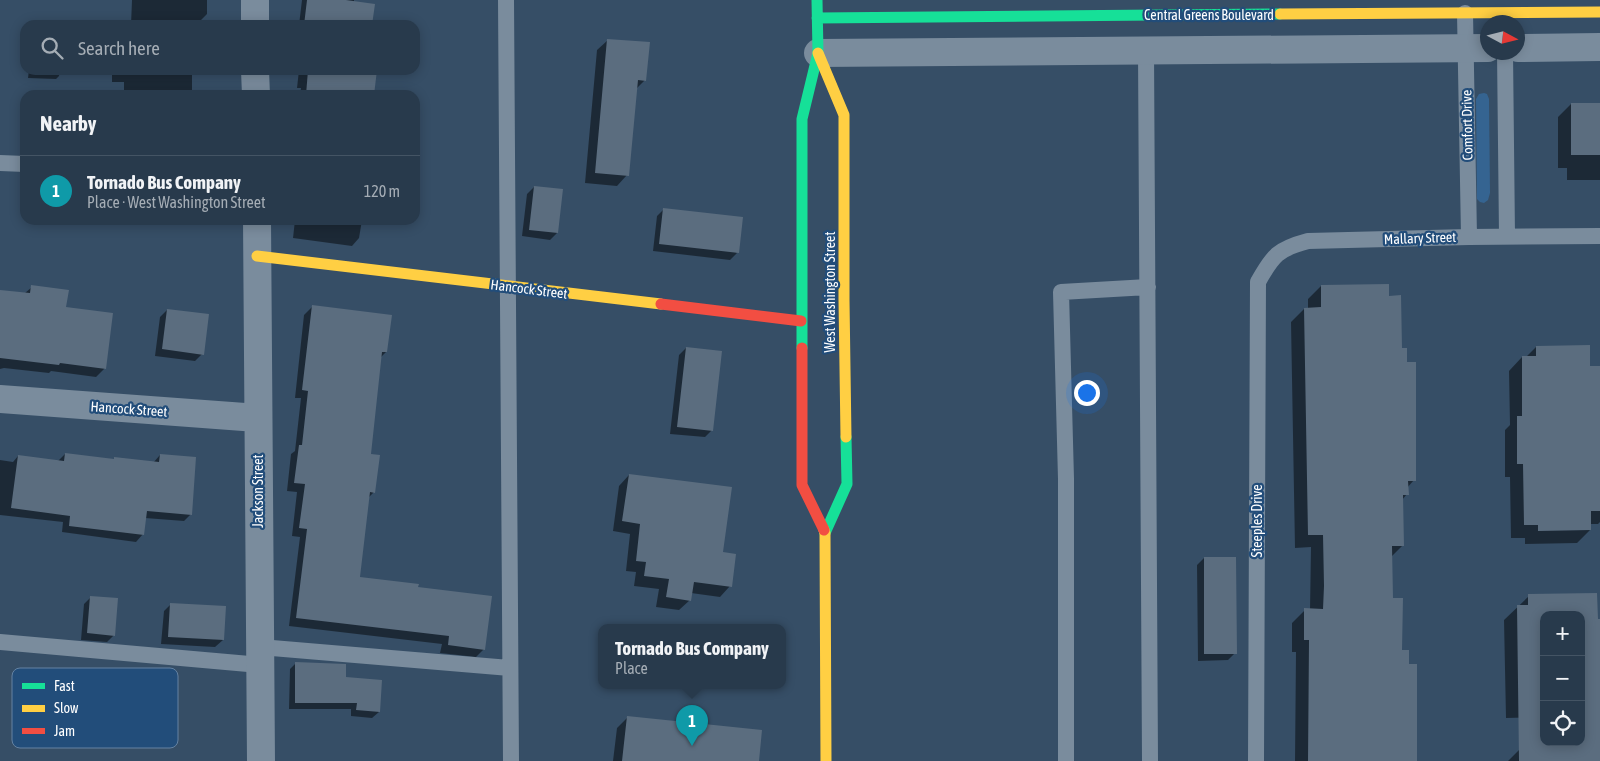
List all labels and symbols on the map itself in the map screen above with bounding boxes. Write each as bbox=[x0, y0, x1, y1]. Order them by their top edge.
street label: Central Greens Boulevard bbox=[1144, 7, 1274, 23]
north arrow bbox=[1480, 15, 1525, 60]
street label: Comfort Drive bbox=[1458, 90, 1476, 160]
street label: Mallary Street bbox=[1384, 229, 1456, 247]
street label: West Washington Street bbox=[822, 232, 838, 352]
street label: Hancock Street bbox=[490, 276, 568, 302]
your location bbox=[1074, 380, 1100, 406]
street label: Hancock Street bbox=[90, 398, 168, 420]
street label: Jackson Street bbox=[250, 454, 266, 528]
street label: Steeples Drive bbox=[1249, 484, 1265, 558]
legend bbox=[12, 668, 178, 748]
text: Fast bbox=[54, 678, 75, 694]
text: Slow bbox=[54, 700, 79, 716]
pin: 1 bbox=[676, 705, 708, 746]
text: Jam bbox=[54, 723, 75, 739]

